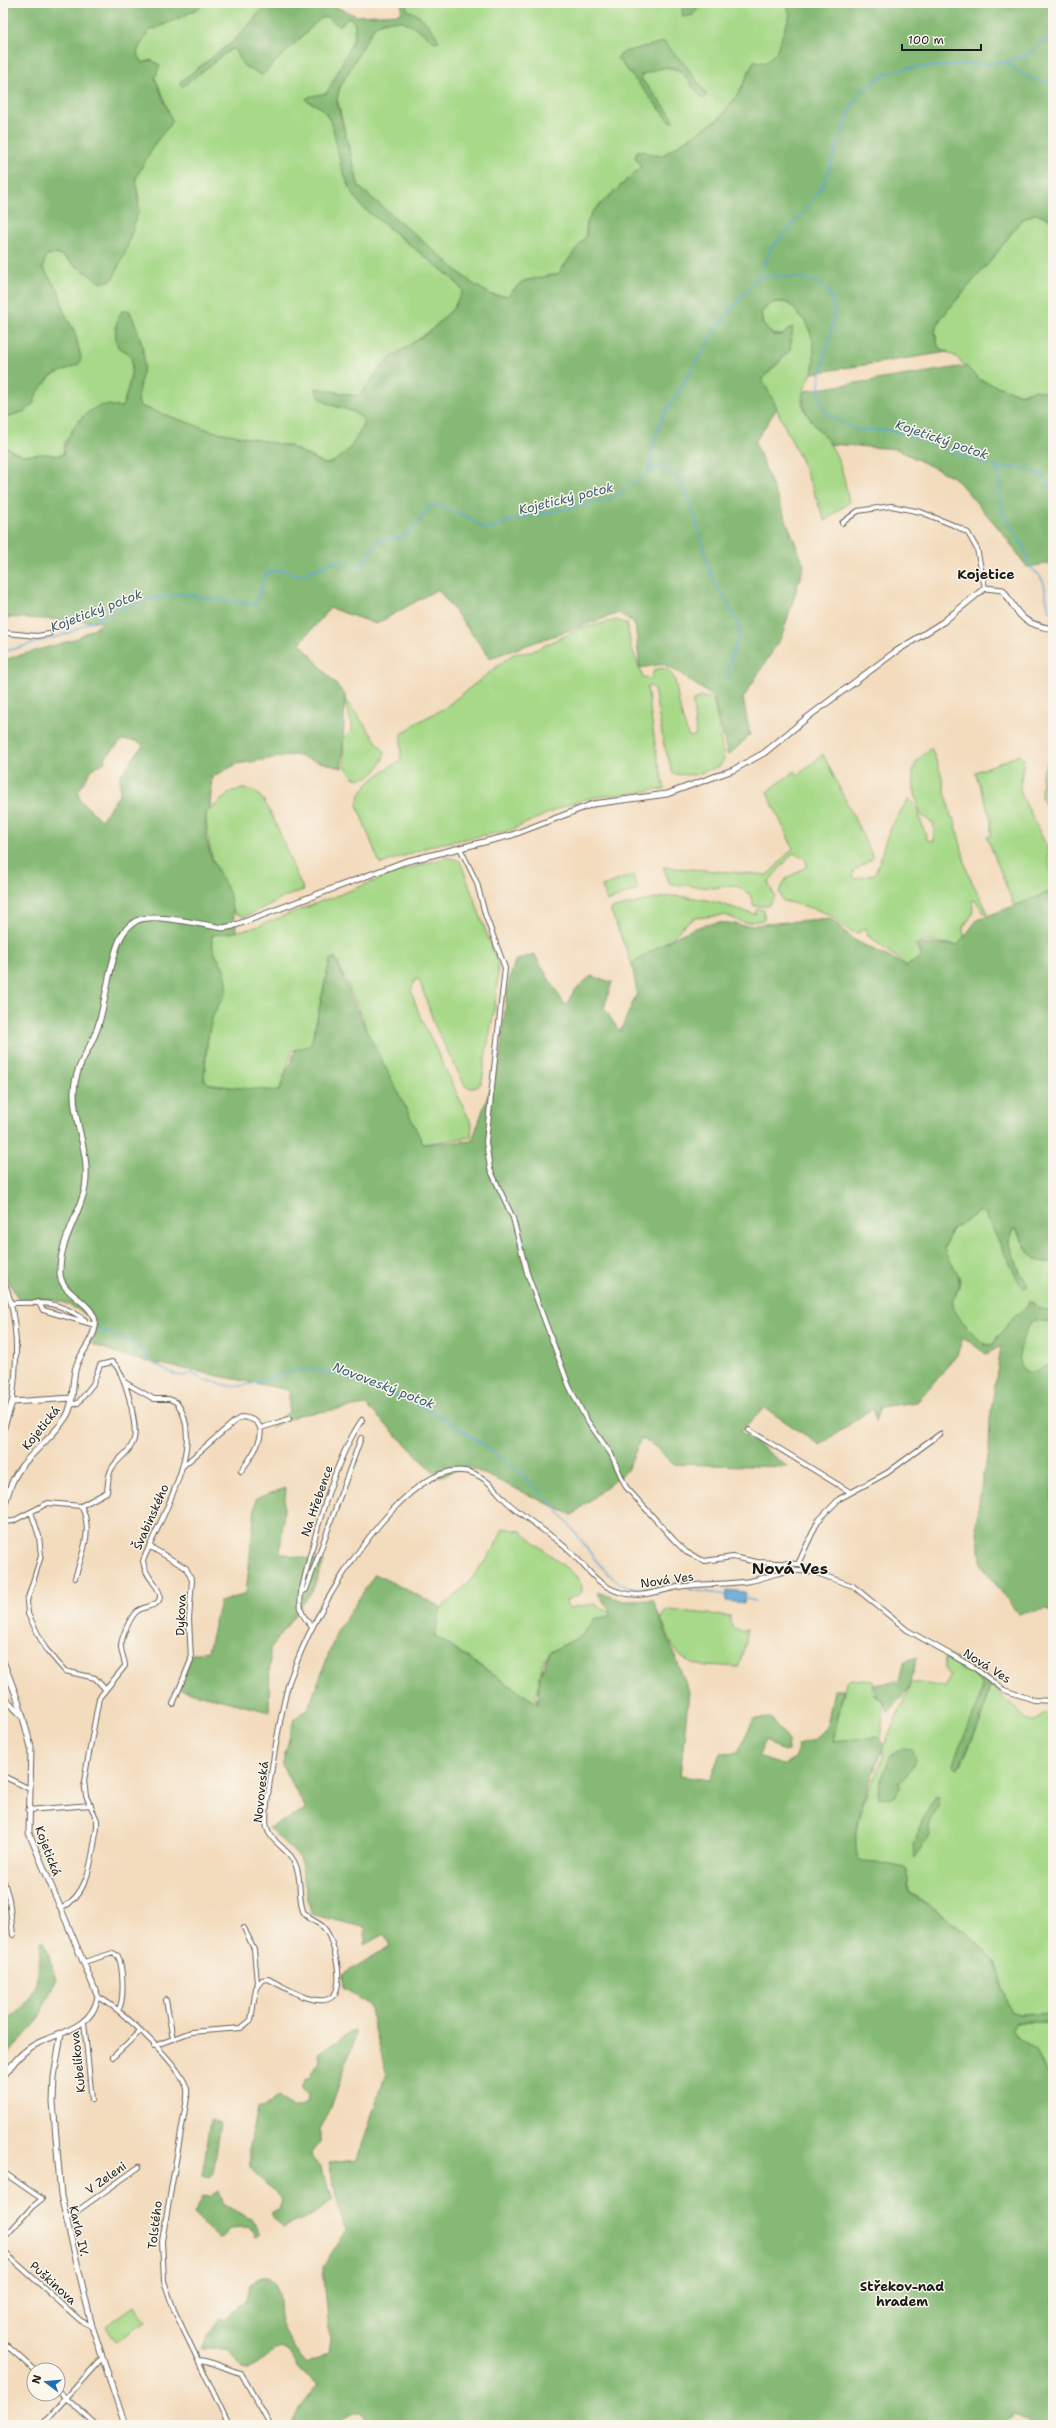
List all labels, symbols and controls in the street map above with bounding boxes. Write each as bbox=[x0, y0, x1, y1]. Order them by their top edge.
scale bar bbox=[902, 26, 981, 52]
text: 100 m bbox=[908, 32, 944, 48]
water label: Kojetický potok bbox=[893, 416, 991, 463]
water label: Kojetický potok bbox=[517, 478, 616, 518]
district label: Kojetice bbox=[957, 565, 1015, 583]
water label: Kojetický potok bbox=[48, 585, 145, 636]
water label: Novoveský potok bbox=[330, 1358, 438, 1413]
street label: Kojetická bbox=[18, 1402, 64, 1453]
street label: Na Hřebence bbox=[297, 1463, 337, 1539]
street label: Švabinského bbox=[129, 1482, 173, 1552]
district label: Nová Ves bbox=[752, 1558, 828, 1579]
street label: Nová Ves bbox=[639, 1568, 695, 1592]
street label: Dykova bbox=[172, 1593, 190, 1636]
street label: Nová Ves bbox=[960, 1645, 1014, 1687]
street label: Novoveská bbox=[250, 1760, 272, 1824]
street label: Kojetická bbox=[31, 1824, 65, 1879]
street label: Kubelíkova bbox=[67, 2030, 89, 2093]
street label: V Zeleni bbox=[82, 2158, 130, 2198]
street label: Tolstého bbox=[144, 2200, 166, 2250]
street label: Karla IV. bbox=[65, 2204, 93, 2258]
street label: Puškinova bbox=[26, 2258, 80, 2308]
district label: Střekov-nad hradem bbox=[860, 2278, 944, 2310]
north arrow bbox=[26, 2362, 66, 2402]
text: N bbox=[28, 2373, 45, 2386]

